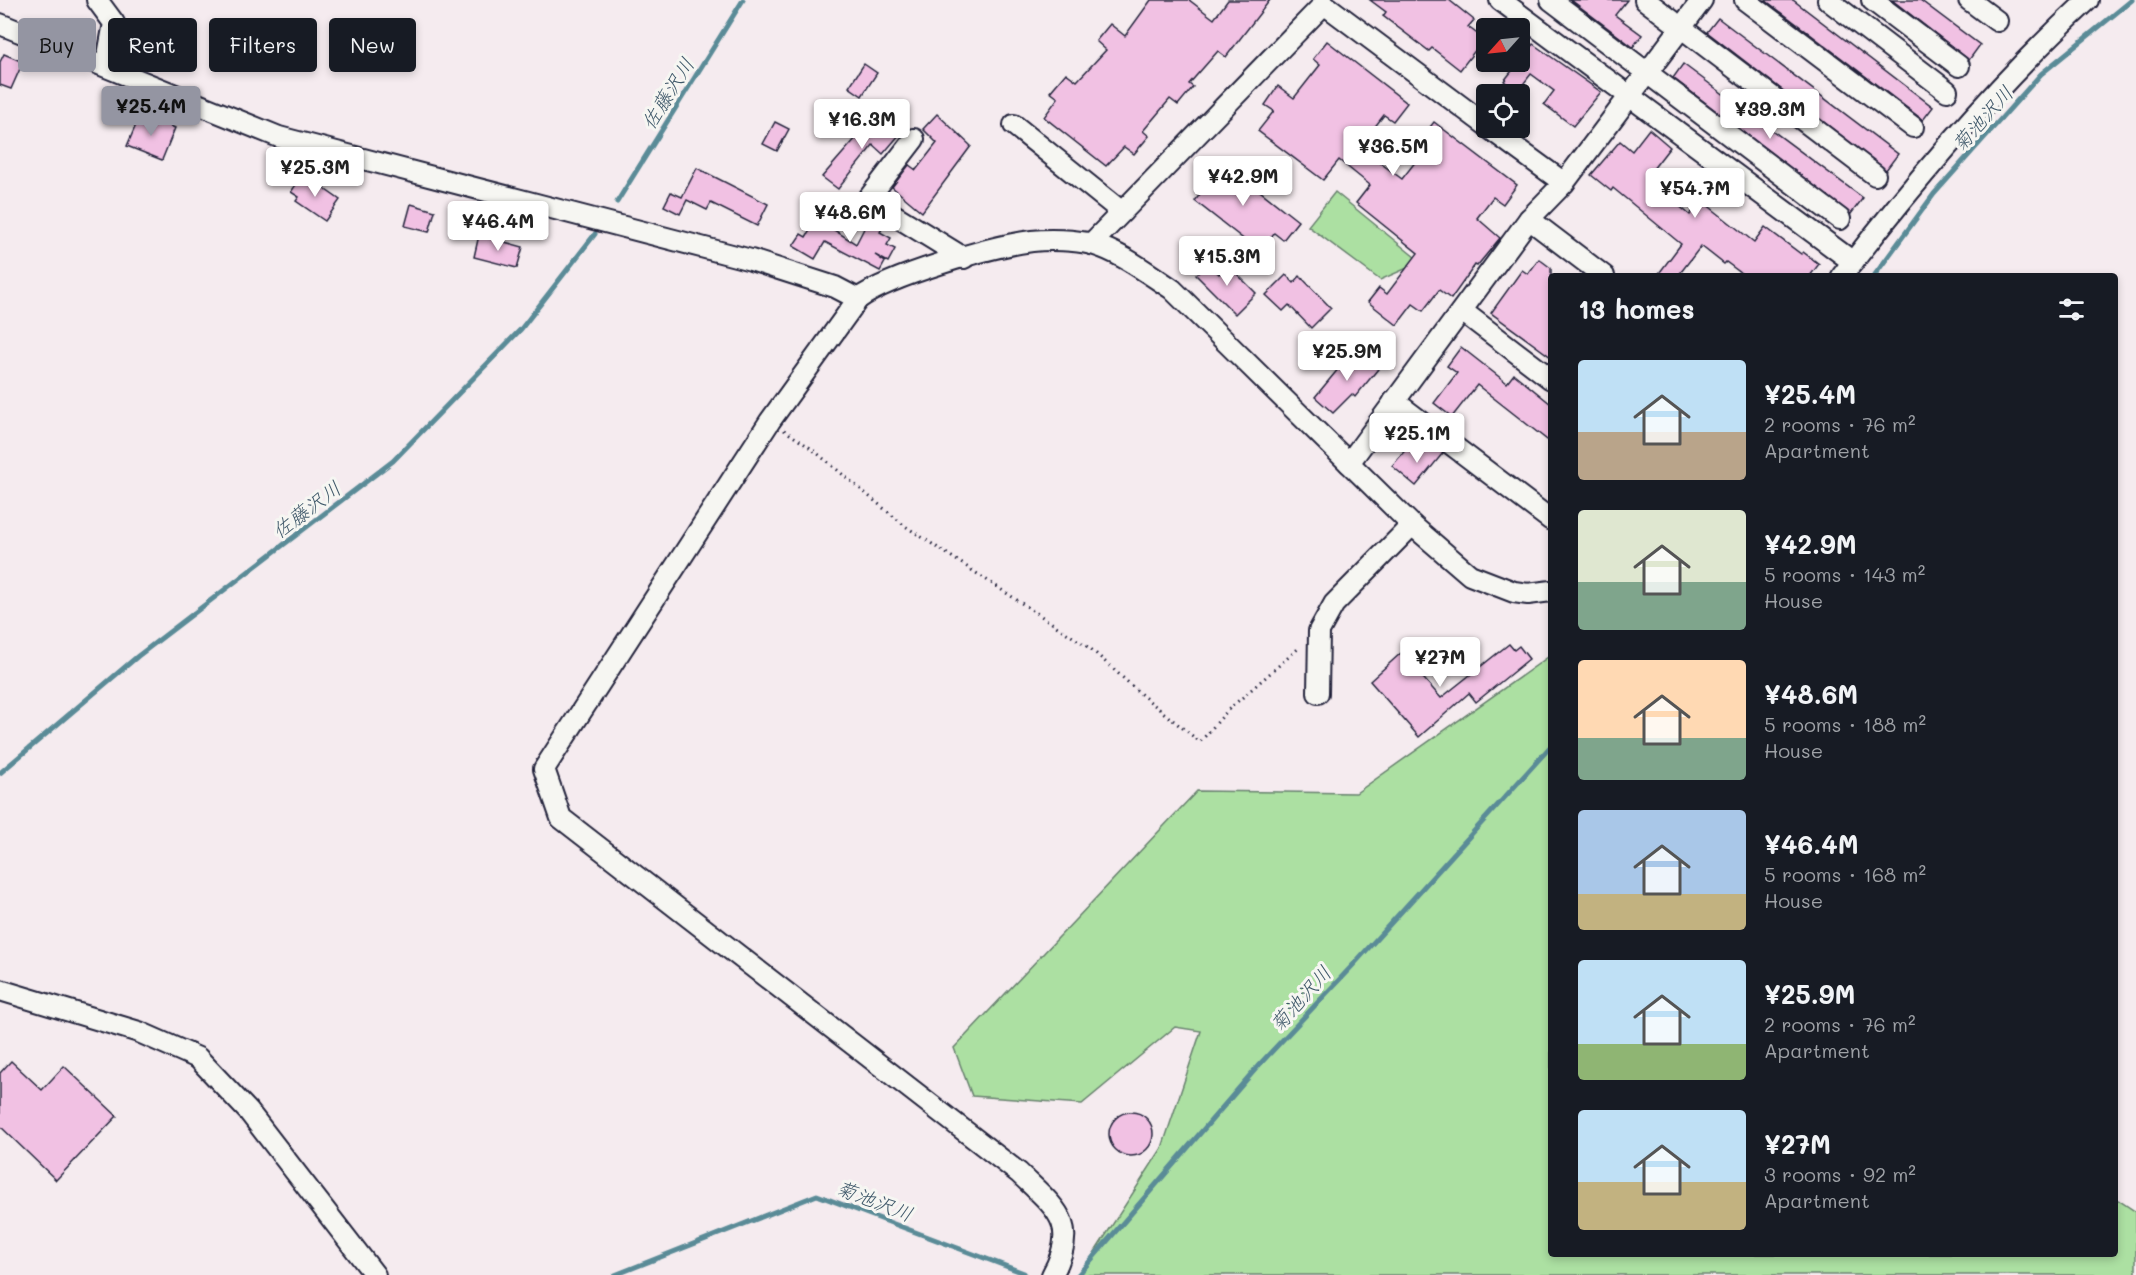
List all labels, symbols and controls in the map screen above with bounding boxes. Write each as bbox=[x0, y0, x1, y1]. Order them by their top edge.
chip: Buy bbox=[18, 18, 96, 72]
chip: Rent bbox=[108, 18, 197, 72]
chip: Filters bbox=[209, 18, 317, 72]
chip: New bbox=[329, 18, 416, 72]
north arrow bbox=[1476, 18, 1530, 72]
map controls bbox=[1476, 18, 1530, 138]
water label: 佐藤沢川 bbox=[635, 52, 699, 134]
water label: 菊池沢川 bbox=[1946, 80, 2018, 156]
button: locate bbox=[1476, 84, 1530, 138]
pin: ¥25.4M bbox=[102, 86, 200, 137]
pin: ¥39.3M bbox=[1721, 89, 1819, 140]
text: ¥25.4M bbox=[116, 92, 186, 118]
text: ¥39.3M bbox=[1734, 95, 1806, 121]
pin: ¥16.3M bbox=[813, 99, 911, 150]
text: ¥16.3M bbox=[828, 105, 896, 131]
pin: ¥36.5M bbox=[1344, 126, 1442, 177]
text: ¥36.5M bbox=[1357, 132, 1429, 158]
pin: ¥25.3M bbox=[266, 147, 364, 198]
text: ¥25.3M bbox=[280, 153, 350, 179]
pin: ¥42.9M bbox=[1194, 156, 1292, 207]
text: ¥42.9M bbox=[1207, 162, 1279, 188]
pin: ¥54.7M bbox=[1646, 168, 1744, 219]
text: ¥54.7M bbox=[1660, 174, 1730, 200]
pin: ¥48.6M bbox=[801, 192, 899, 243]
text: ¥48.6M bbox=[814, 198, 886, 224]
pin: ¥46.4M bbox=[449, 201, 547, 252]
text: ¥46.4M bbox=[462, 207, 534, 233]
pin: ¥15.3M bbox=[1178, 236, 1276, 287]
text: ¥15.3M bbox=[1193, 242, 1261, 268]
text: 13 homes bbox=[1578, 292, 1695, 326]
icon: filters bbox=[2055, 293, 2088, 326]
pin: ¥25.9M bbox=[1298, 331, 1396, 382]
text: ¥25.9M bbox=[1312, 337, 1382, 363]
text: ¥25.4M bbox=[1764, 377, 1856, 411]
icon: home bbox=[1626, 384, 1698, 456]
text: 2 rooms · 76 m² bbox=[1764, 411, 1916, 437]
pin: ¥25.1M bbox=[1368, 413, 1466, 464]
text: ¥25.1M bbox=[1383, 419, 1451, 445]
text: Apartment bbox=[1764, 437, 1870, 463]
water label: 佐藤沢川 bbox=[266, 475, 346, 543]
text: ¥42.9M bbox=[1764, 527, 1857, 561]
icon: home bbox=[1626, 534, 1698, 606]
text: 5 rooms · 143 m² bbox=[1764, 561, 1925, 587]
text: House bbox=[1764, 587, 1823, 613]
pin: ¥27M bbox=[1404, 637, 1476, 688]
text: ¥27M bbox=[1414, 643, 1466, 669]
text: ¥48.6M bbox=[1764, 677, 1858, 711]
icon: home bbox=[1626, 684, 1698, 756]
text: 5 rooms · 188 m² bbox=[1764, 711, 1926, 737]
text: House bbox=[1764, 737, 1823, 763]
text: ¥46.4M bbox=[1764, 827, 1859, 861]
icon: home bbox=[1626, 834, 1698, 906]
text: 5 rooms · 168 m² bbox=[1764, 861, 1926, 887]
text: House bbox=[1764, 887, 1823, 913]
water label: 菊池沢川 bbox=[1264, 960, 1336, 1036]
text: ¥25.9M bbox=[1764, 977, 1855, 1011]
icon: home bbox=[1626, 984, 1698, 1056]
text: 2 rooms · 76 m² bbox=[1764, 1011, 1916, 1037]
text: Apartment bbox=[1764, 1037, 1870, 1063]
text: ¥27M bbox=[1764, 1127, 1831, 1161]
icon: home bbox=[1626, 1134, 1698, 1206]
text: 3 rooms · 92 m² bbox=[1764, 1161, 1916, 1187]
water label: 菊池沢川 bbox=[833, 1174, 917, 1226]
text: Apartment bbox=[1764, 1187, 1870, 1213]

